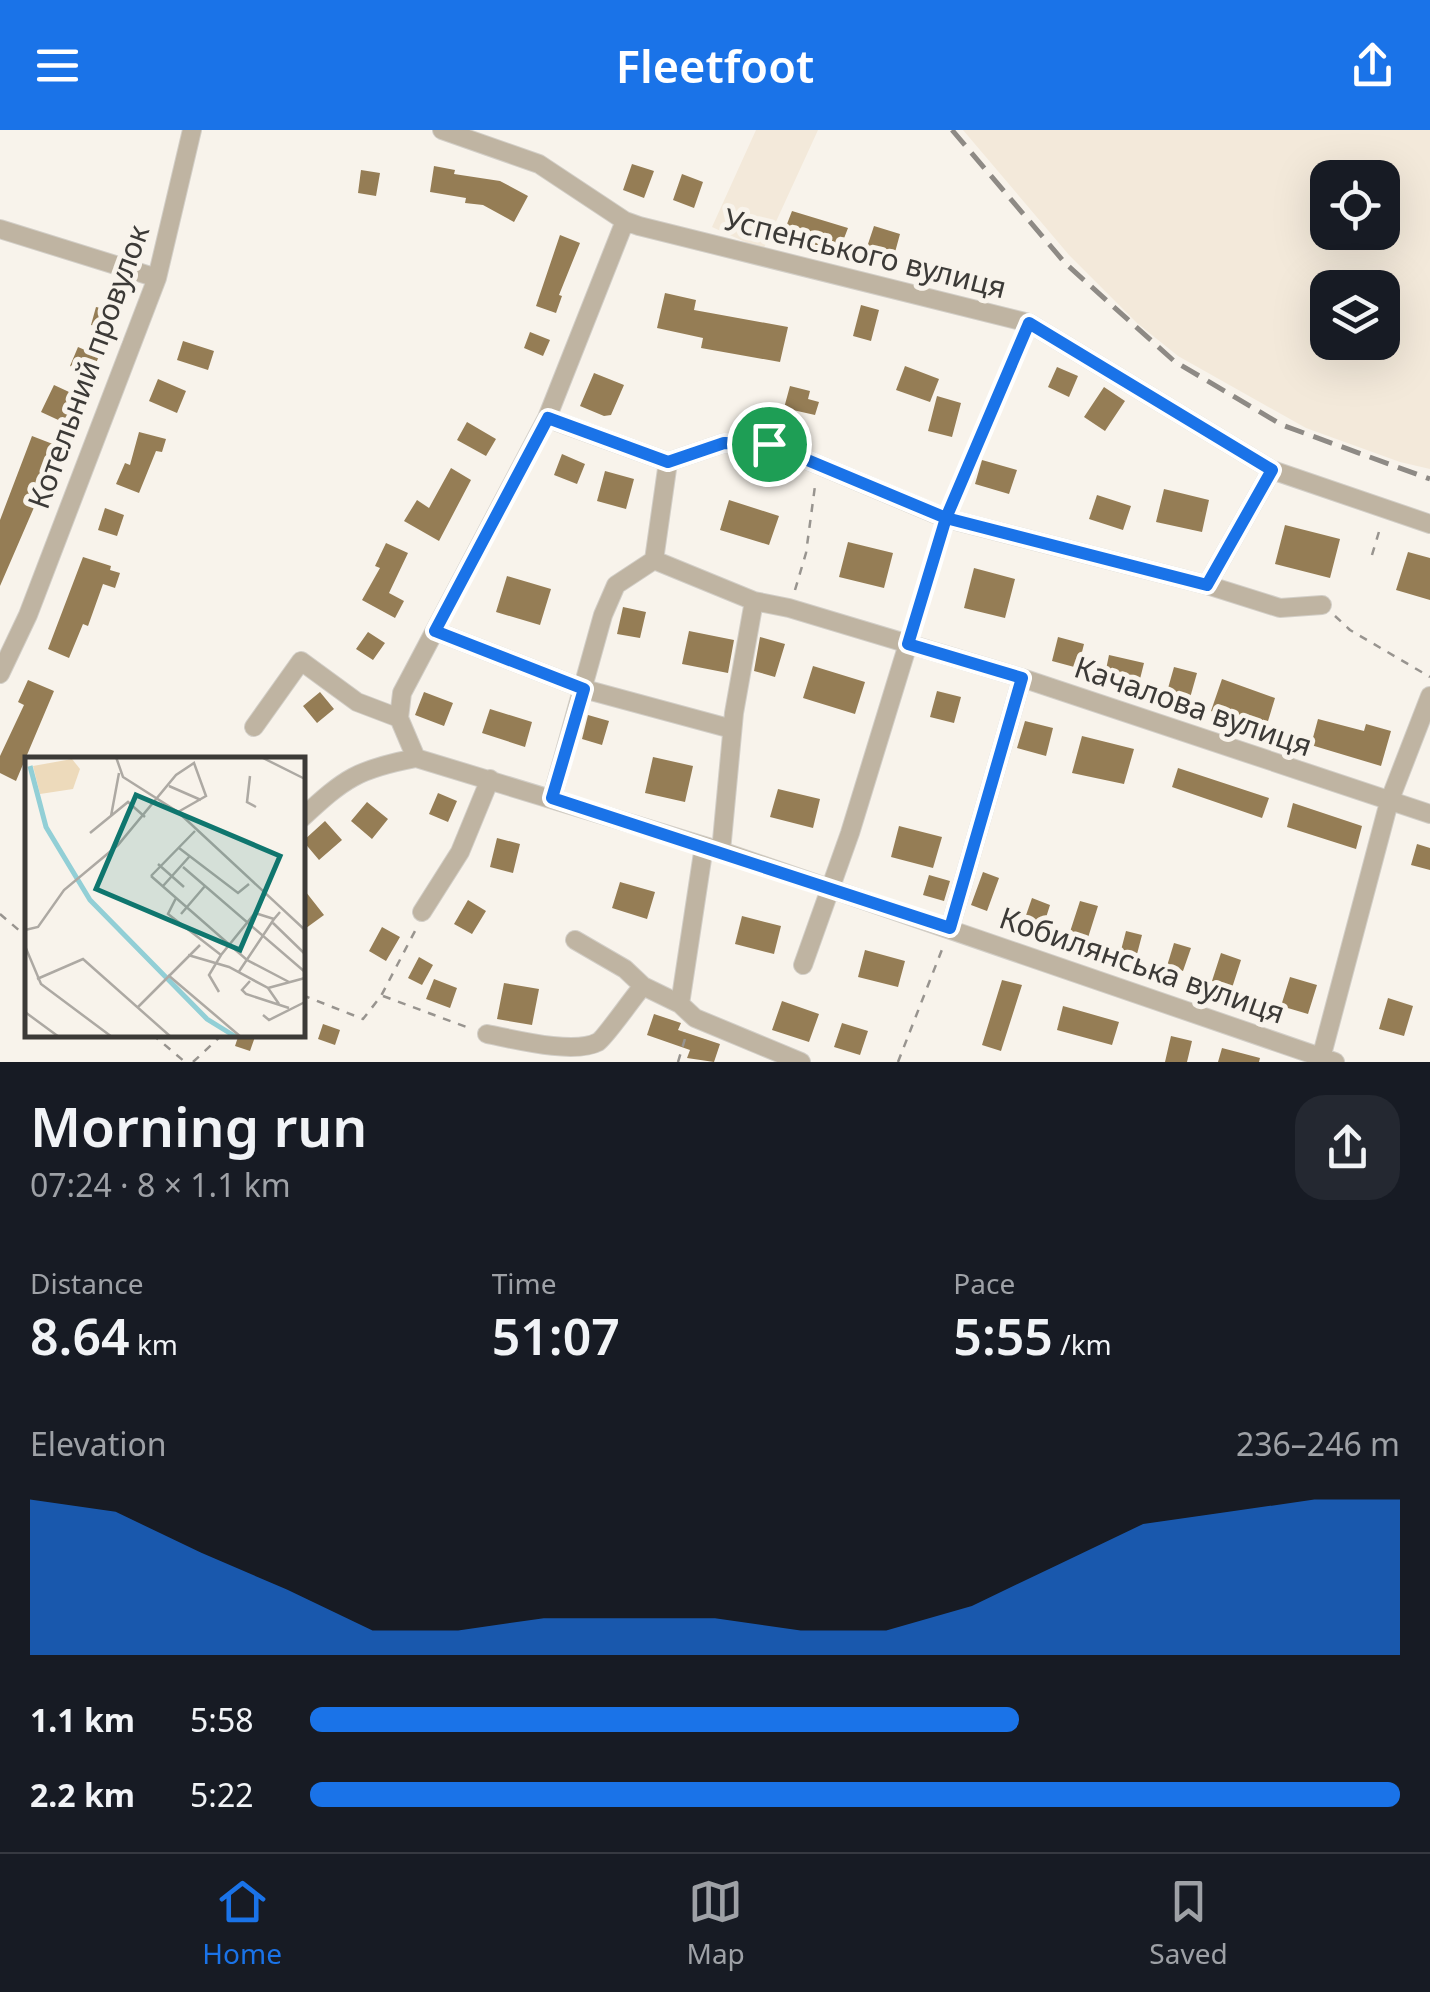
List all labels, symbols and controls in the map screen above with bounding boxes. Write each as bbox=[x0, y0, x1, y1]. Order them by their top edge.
text: Fleetfoot bbox=[616, 35, 814, 96]
icon: menu bbox=[30, 38, 85, 93]
icon: share bbox=[1345, 38, 1400, 93]
map controls bbox=[1310, 160, 1400, 360]
button: locate bbox=[1310, 160, 1400, 250]
street label: Успенського вулиця bbox=[720, 198, 1011, 307]
street label: Котельний провулок bbox=[17, 219, 158, 514]
button: layers bbox=[1310, 270, 1400, 360]
pin bbox=[727, 402, 812, 487]
icon: arrive bbox=[742, 417, 797, 472]
street label: Качалова вулиця bbox=[1069, 646, 1318, 765]
inset map bbox=[25, 757, 305, 1037]
street label: Кобилянська вулиця bbox=[994, 897, 1291, 1033]
text: Morning run bbox=[30, 1088, 367, 1163]
button: share bbox=[1295, 1095, 1400, 1200]
text: 07:24 · 8 × 1.1 km bbox=[30, 1163, 291, 1206]
text: Distance bbox=[30, 1264, 143, 1302]
text: Time bbox=[492, 1264, 556, 1302]
text: Pace bbox=[953, 1264, 1015, 1302]
text: 8.64 bbox=[30, 1302, 130, 1370]
text: 51:07 bbox=[492, 1302, 620, 1370]
text: 5:55 bbox=[953, 1302, 1053, 1370]
text: km bbox=[130, 1325, 178, 1363]
text: /km bbox=[1053, 1325, 1112, 1363]
text: Elevation bbox=[30, 1422, 167, 1465]
text: 236–246 m bbox=[1236, 1422, 1400, 1465]
text: 1.1 km bbox=[30, 1698, 135, 1741]
text: 5:58 bbox=[190, 1698, 254, 1741]
text: 2.2 km bbox=[30, 1773, 135, 1816]
text: 5:22 bbox=[190, 1773, 254, 1816]
tab: Home bbox=[202, 1874, 282, 1972]
tab: Map bbox=[686, 1874, 745, 1972]
tab: Saved bbox=[1149, 1874, 1228, 1972]

